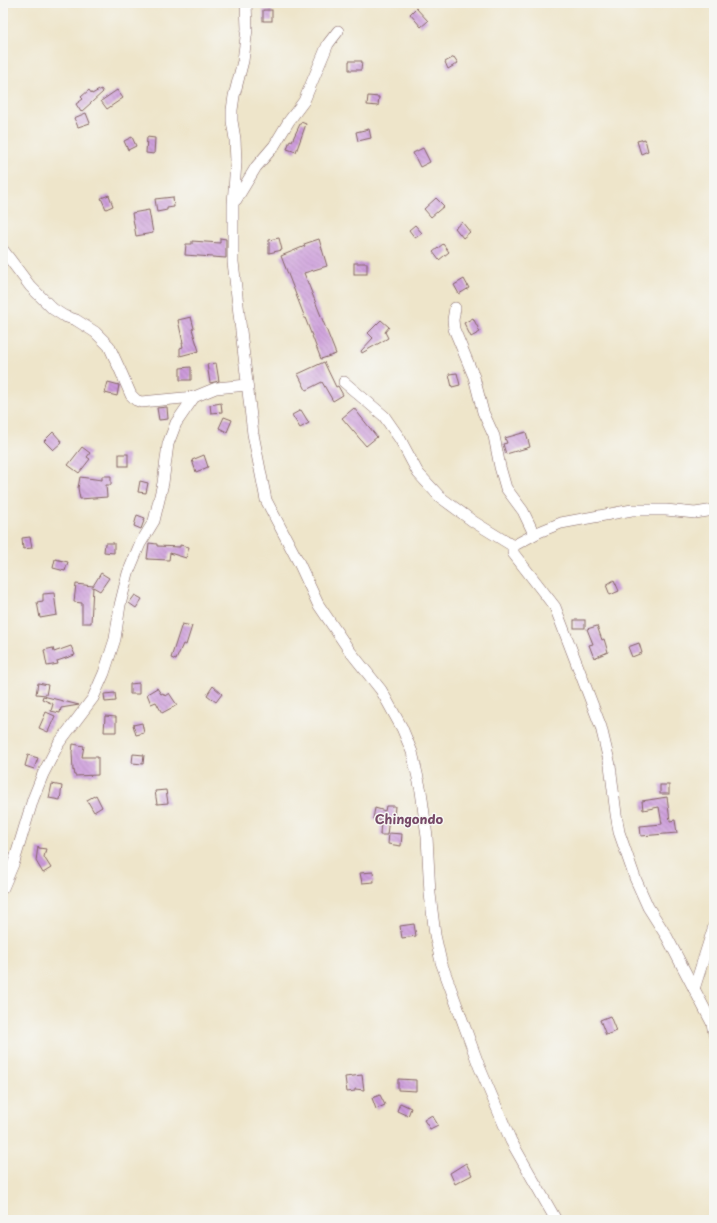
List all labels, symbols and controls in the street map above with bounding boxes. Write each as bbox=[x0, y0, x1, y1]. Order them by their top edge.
district label: Chingondo bbox=[375, 809, 444, 828]

